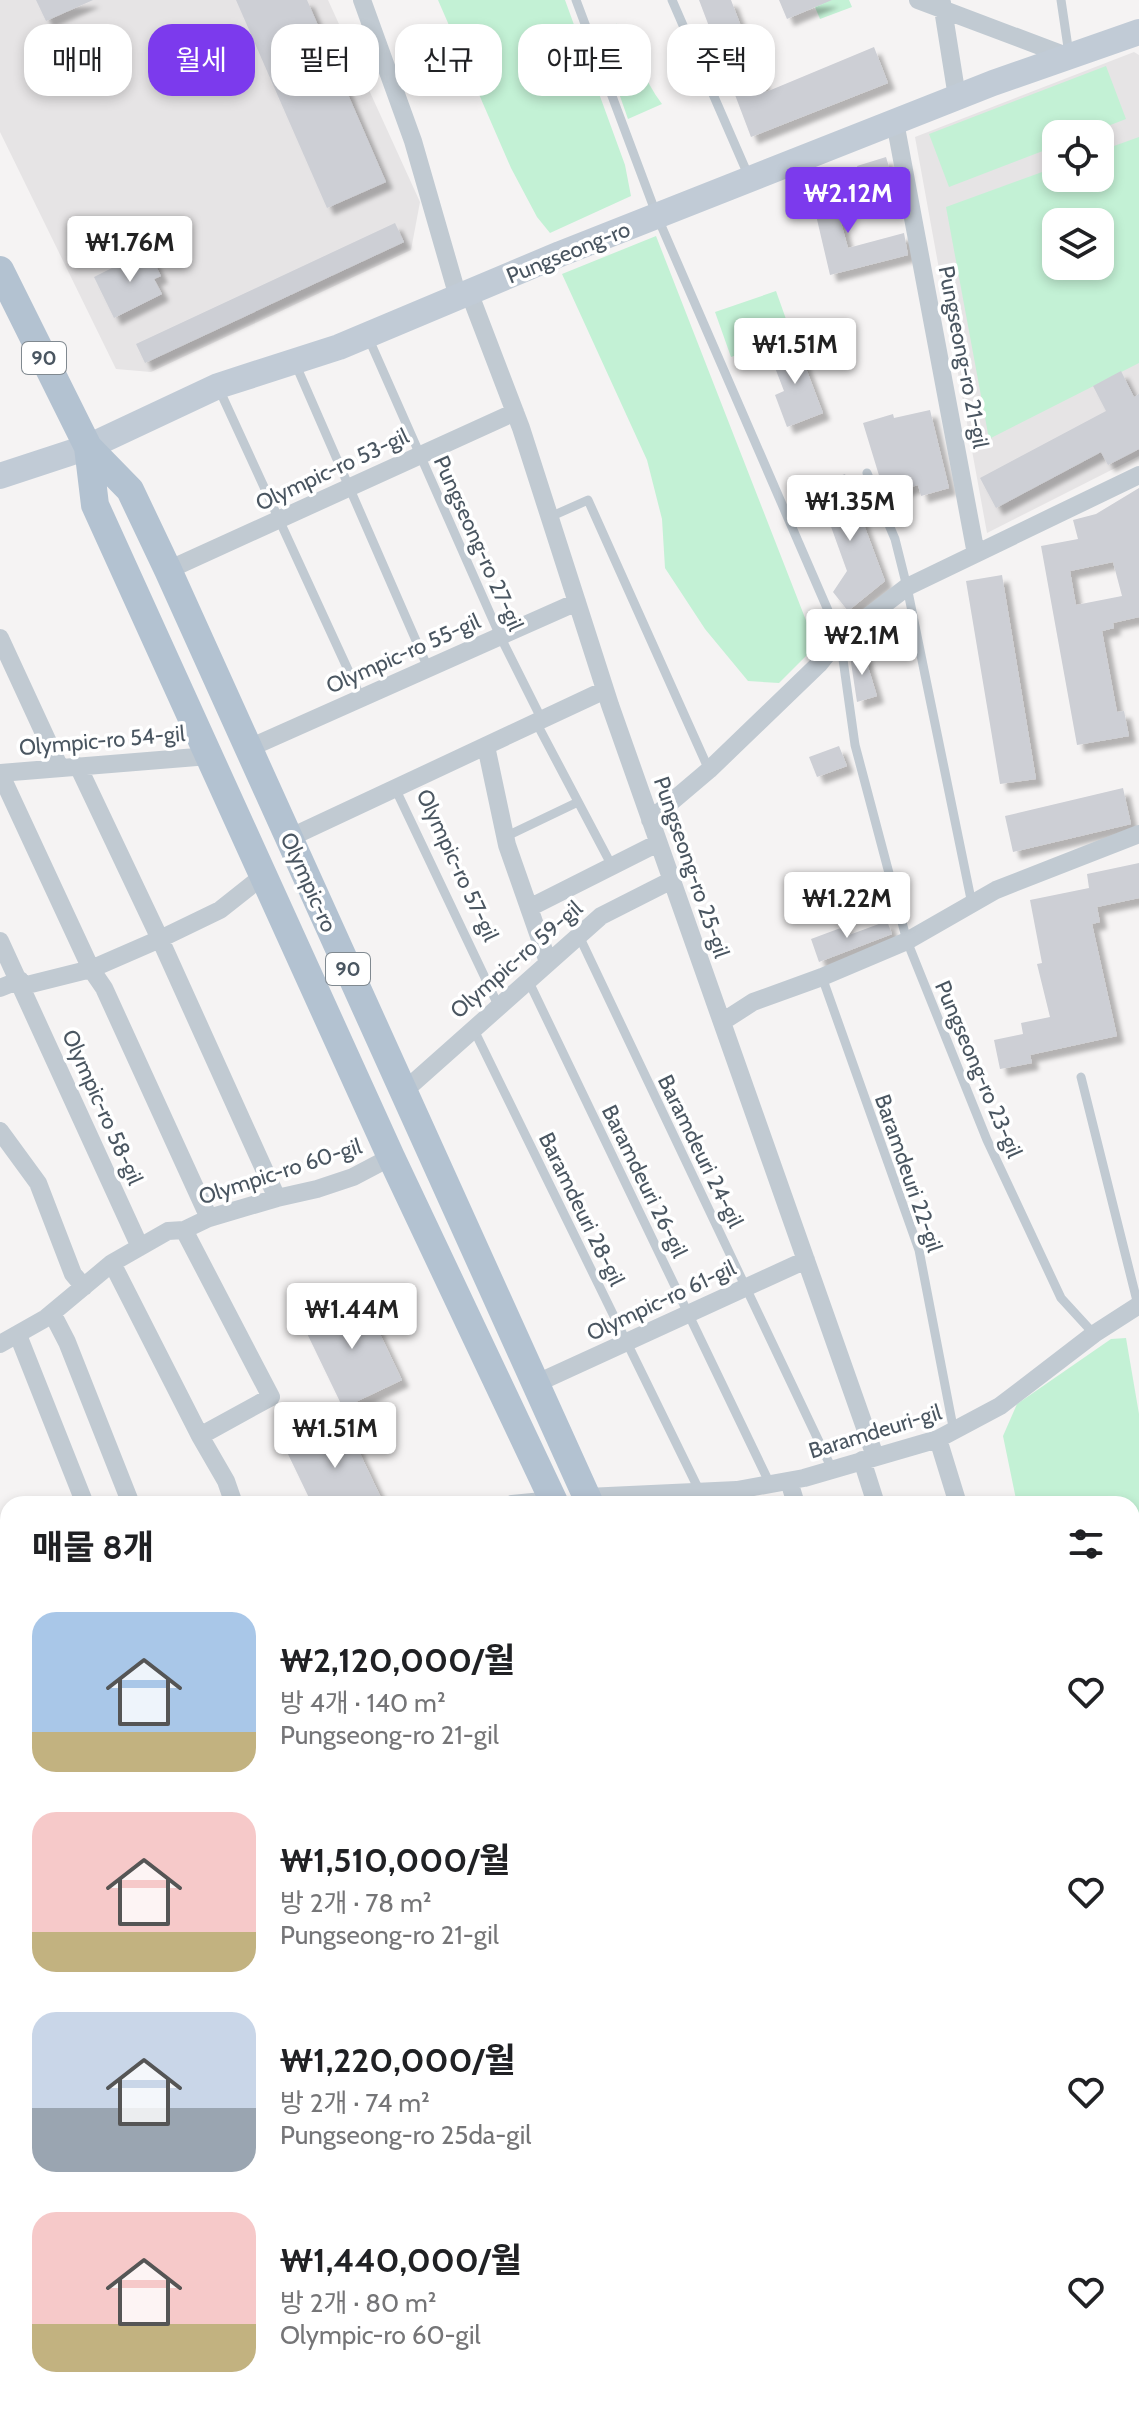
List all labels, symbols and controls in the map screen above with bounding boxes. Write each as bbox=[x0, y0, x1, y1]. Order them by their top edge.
chip: 매매 bbox=[24, 24, 132, 96]
chip: 월세 bbox=[148, 24, 255, 96]
chip: 필터 bbox=[271, 24, 379, 96]
chip: 신규 bbox=[395, 24, 502, 96]
chip: 아파트 bbox=[518, 24, 651, 96]
chip: 주택 bbox=[667, 24, 775, 96]
map controls bbox=[1042, 120, 1114, 280]
button: locate bbox=[1042, 120, 1114, 192]
pin: ₩2.12M bbox=[783, 167, 913, 235]
text: ₩2.12M bbox=[803, 177, 893, 209]
button: layers bbox=[1042, 208, 1114, 280]
street label: Pungseong-ro bbox=[502, 215, 634, 290]
pin: ₩1.76M bbox=[65, 216, 195, 284]
text: ₩1.76M bbox=[85, 226, 175, 258]
street label: Pungseong-ro 21-gil bbox=[933, 264, 995, 451]
pin: ₩1.51M bbox=[730, 318, 860, 386]
text: ₩1.51M bbox=[752, 328, 838, 360]
road number: 90 bbox=[22, 342, 66, 374]
street label: Olympic-ro 53-gil bbox=[251, 422, 414, 517]
street label: Pungseong-ro 27-gil bbox=[428, 451, 530, 636]
pin: ₩1.35M bbox=[785, 475, 915, 543]
text: ₩1.35M bbox=[805, 485, 895, 517]
street label: Olympic-ro 55-gil bbox=[322, 607, 485, 699]
pin: ₩2.1M bbox=[806, 609, 918, 677]
text: ₩2.1M bbox=[824, 619, 900, 651]
street label: Olympic-ro 54-gil bbox=[18, 720, 187, 761]
street label: Pungseong-ro 25-gil bbox=[648, 773, 735, 962]
street label: Olympic-ro 57-gil bbox=[411, 785, 505, 946]
street label: Olympic-ro bbox=[275, 828, 343, 936]
pin: ₩1.22M bbox=[782, 872, 912, 940]
text: ₩1.22M bbox=[802, 882, 892, 914]
street label: Olympic-ro 59-gil bbox=[445, 894, 589, 1024]
road number: 90 bbox=[326, 953, 370, 985]
street label: Pungseong-ro 23-gil bbox=[929, 976, 1028, 1163]
street label: Olympic-ro 58-gil bbox=[56, 1025, 149, 1190]
street label: Baramdeuri 24-gil bbox=[652, 1070, 750, 1233]
street label: Baramdeuri 22-gil bbox=[869, 1091, 948, 1256]
street label: Baramdeuri 26-gil bbox=[596, 1100, 694, 1263]
street label: Baramdeuri 28-gil bbox=[533, 1128, 631, 1291]
street label: Olympic-ro 60-gil bbox=[195, 1132, 366, 1211]
street label: Olympic-ro 61-gil bbox=[582, 1254, 741, 1347]
pin: ₩1.44M bbox=[287, 1283, 417, 1351]
text: ₩1.44M bbox=[305, 1293, 399, 1325]
street label: Baramdeuri-gil bbox=[805, 1398, 946, 1464]
pin: ₩1.51M bbox=[270, 1402, 400, 1470]
text: ₩1.51M bbox=[292, 1412, 378, 1444]
icon: filters bbox=[1064, 1522, 1108, 1566]
text: 매물 8개 bbox=[32, 1526, 154, 1568]
text: ₩2,120,000/월 bbox=[280, 1639, 515, 1681]
icon: home bbox=[96, 1644, 192, 1740]
icon: heart bbox=[1064, 1670, 1108, 1714]
text: 방 4개 · 140 m² bbox=[280, 1687, 446, 1719]
text: Pungseong-ro 21-gil bbox=[280, 1719, 499, 1751]
text: ₩1,510,000/월 bbox=[280, 1839, 510, 1881]
icon: home bbox=[96, 1844, 192, 1940]
icon: heart bbox=[1064, 1870, 1108, 1914]
text: 방 2개 · 78 m² bbox=[280, 1887, 431, 1919]
text: Pungseong-ro 21-gil bbox=[280, 1919, 499, 1951]
text: ₩1,220,000/월 bbox=[280, 2039, 516, 2081]
icon: home bbox=[96, 2044, 192, 2140]
icon: heart bbox=[1064, 2070, 1108, 2114]
text: 방 2개 · 74 m² bbox=[280, 2087, 430, 2119]
text: Pungseong-ro 25da-gil bbox=[280, 2119, 531, 2151]
text: ₩1,440,000/월 bbox=[280, 2239, 522, 2281]
icon: home bbox=[96, 2244, 192, 2340]
icon: heart bbox=[1064, 2270, 1108, 2314]
text: 방 2개 · 80 m² bbox=[280, 2287, 436, 2319]
text: Olympic-ro 60-gil bbox=[280, 2319, 481, 2351]

